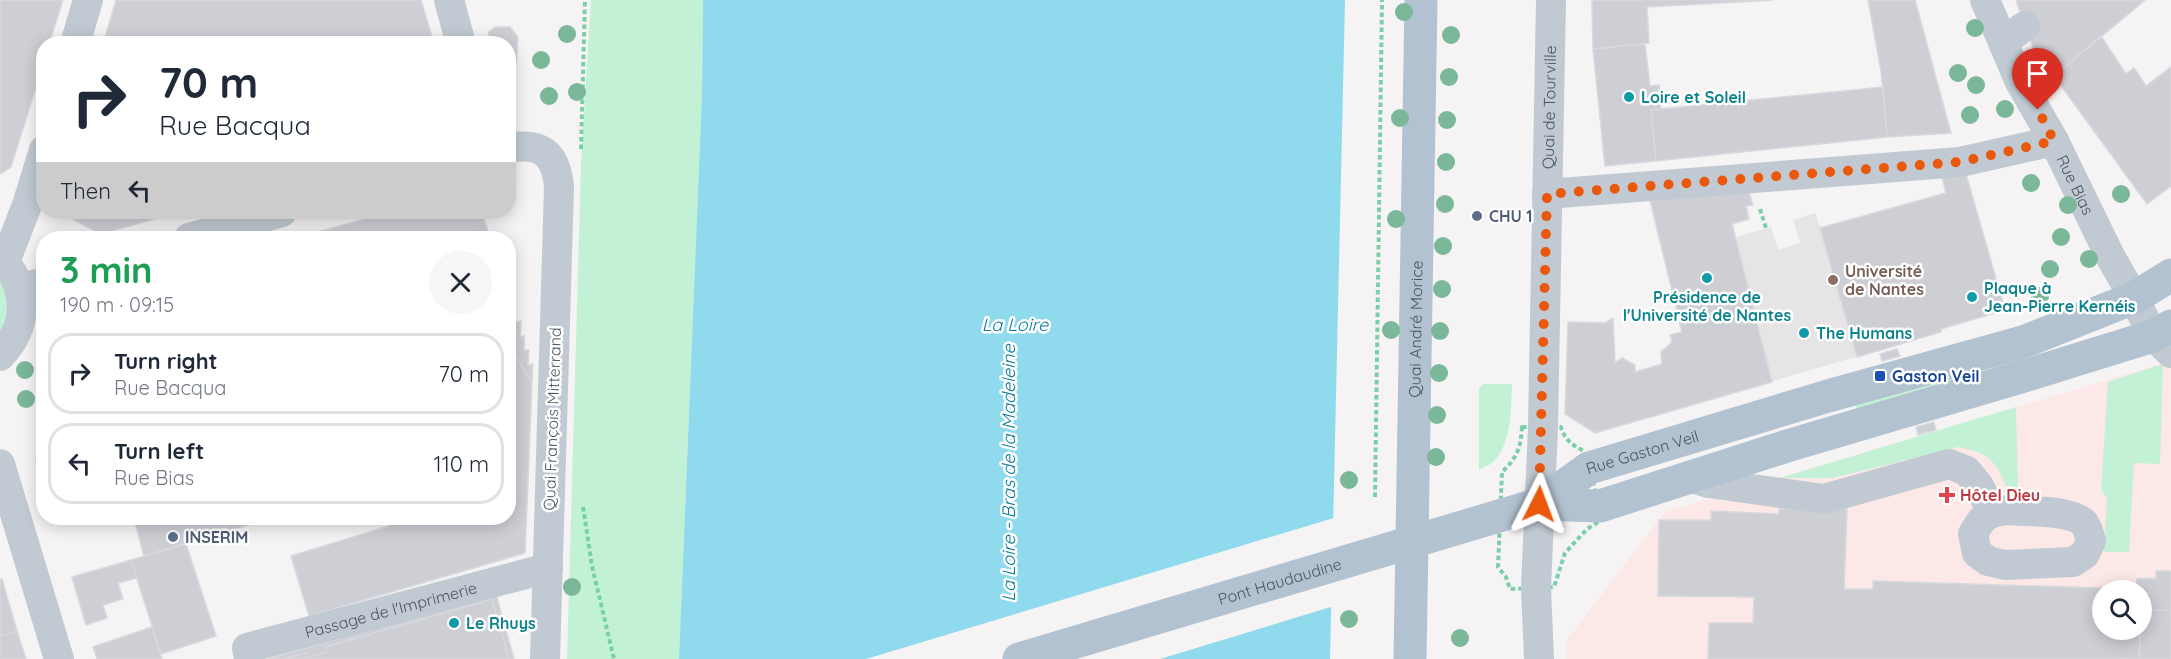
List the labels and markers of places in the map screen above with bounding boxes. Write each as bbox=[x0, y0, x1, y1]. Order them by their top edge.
pin bbox=[2012, 48, 2063, 110]
place label: Loire et Soleil bbox=[1641, 87, 1746, 107]
marker: Loire et Soleil bbox=[1622, 90, 1636, 104]
place label: CHU 1 bbox=[1489, 206, 1533, 226]
marker: CHU 1 bbox=[1470, 209, 1484, 223]
place label: Université de Nantes bbox=[1845, 261, 1924, 299]
marker: Présidence de l'Université de Nantes bbox=[1700, 271, 1714, 285]
marker: Université de Nantes bbox=[1826, 273, 1840, 287]
place label: Plaque à Jean-Pierre Kernéis bbox=[1984, 278, 2136, 316]
place label: Présidence de l'Université de Nantes bbox=[1623, 287, 1791, 325]
marker: Plaque à Jean-Pierre Kernéis bbox=[1965, 290, 1979, 304]
place label: The Humans bbox=[1816, 323, 1913, 343]
marker: The Humans bbox=[1797, 326, 1811, 340]
place label: Gaston Veil bbox=[1892, 366, 1980, 386]
marker: Gaston Veil bbox=[1873, 369, 1887, 383]
place label: Hôtel Dieu bbox=[1960, 485, 2040, 505]
marker: Hôtel Dieu bbox=[1938, 486, 1956, 504]
place label: INSERIM bbox=[185, 527, 248, 547]
marker: INSERIM bbox=[166, 530, 180, 544]
place label: Le Rhuys bbox=[466, 613, 536, 633]
marker: Le Rhuys bbox=[447, 616, 461, 630]

